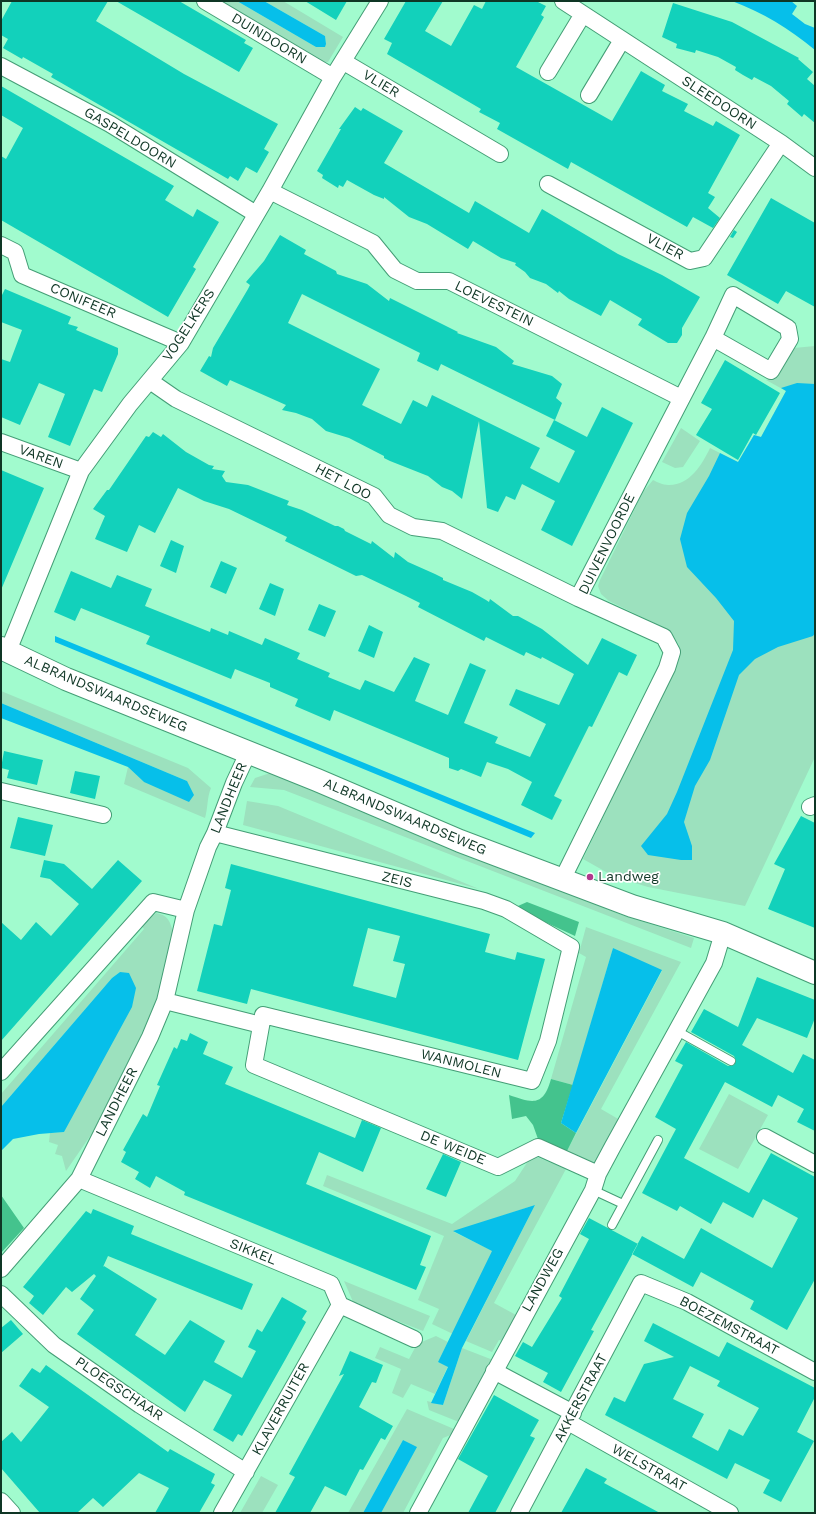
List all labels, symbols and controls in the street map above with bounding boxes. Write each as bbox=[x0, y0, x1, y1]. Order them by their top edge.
street label: DUINDOORN bbox=[228, 10, 310, 68]
street label: VLIER bbox=[360, 67, 402, 101]
street label: SLEEDOORN bbox=[678, 73, 760, 133]
street label: GASPELDOORN bbox=[81, 104, 179, 172]
street label: VLIER bbox=[643, 230, 687, 264]
street label: LOEVESTEIN bbox=[452, 278, 536, 330]
street label: CONIFEER bbox=[47, 280, 119, 322]
street label: VOGELKERS bbox=[159, 286, 219, 364]
street label: VAREN bbox=[17, 441, 65, 473]
street label: HET LOO bbox=[312, 460, 374, 504]
street label: DUIVENVOORDE bbox=[575, 491, 639, 597]
street label: ALBRANDSWAARDSEWEG bbox=[22, 652, 190, 736]
street label: LANDHEER bbox=[207, 760, 251, 836]
street label: ALBRANDSWAARDSEWEG bbox=[321, 775, 489, 859]
street label: ZEIS bbox=[380, 868, 414, 892]
place label: Landweg bbox=[598, 869, 659, 885]
marker: Landweg bbox=[585, 872, 595, 882]
street label: WANMOLEN bbox=[419, 1046, 503, 1082]
street label: LANDHEER bbox=[92, 1065, 142, 1139]
street label: DE WEIDE bbox=[418, 1127, 488, 1169]
street label: SIKKEL bbox=[227, 1235, 279, 1269]
street label: LANDWEG bbox=[519, 1245, 567, 1315]
street label: BOEZEMSTRAAT bbox=[676, 1293, 782, 1359]
street label: AKKERSTRAAT bbox=[551, 1351, 611, 1445]
street label: PLOEGSCHAAR bbox=[72, 1353, 166, 1425]
street label: KLAVERRUITER bbox=[249, 1360, 313, 1458]
street label: WELSTRAAT bbox=[609, 1441, 689, 1495]

